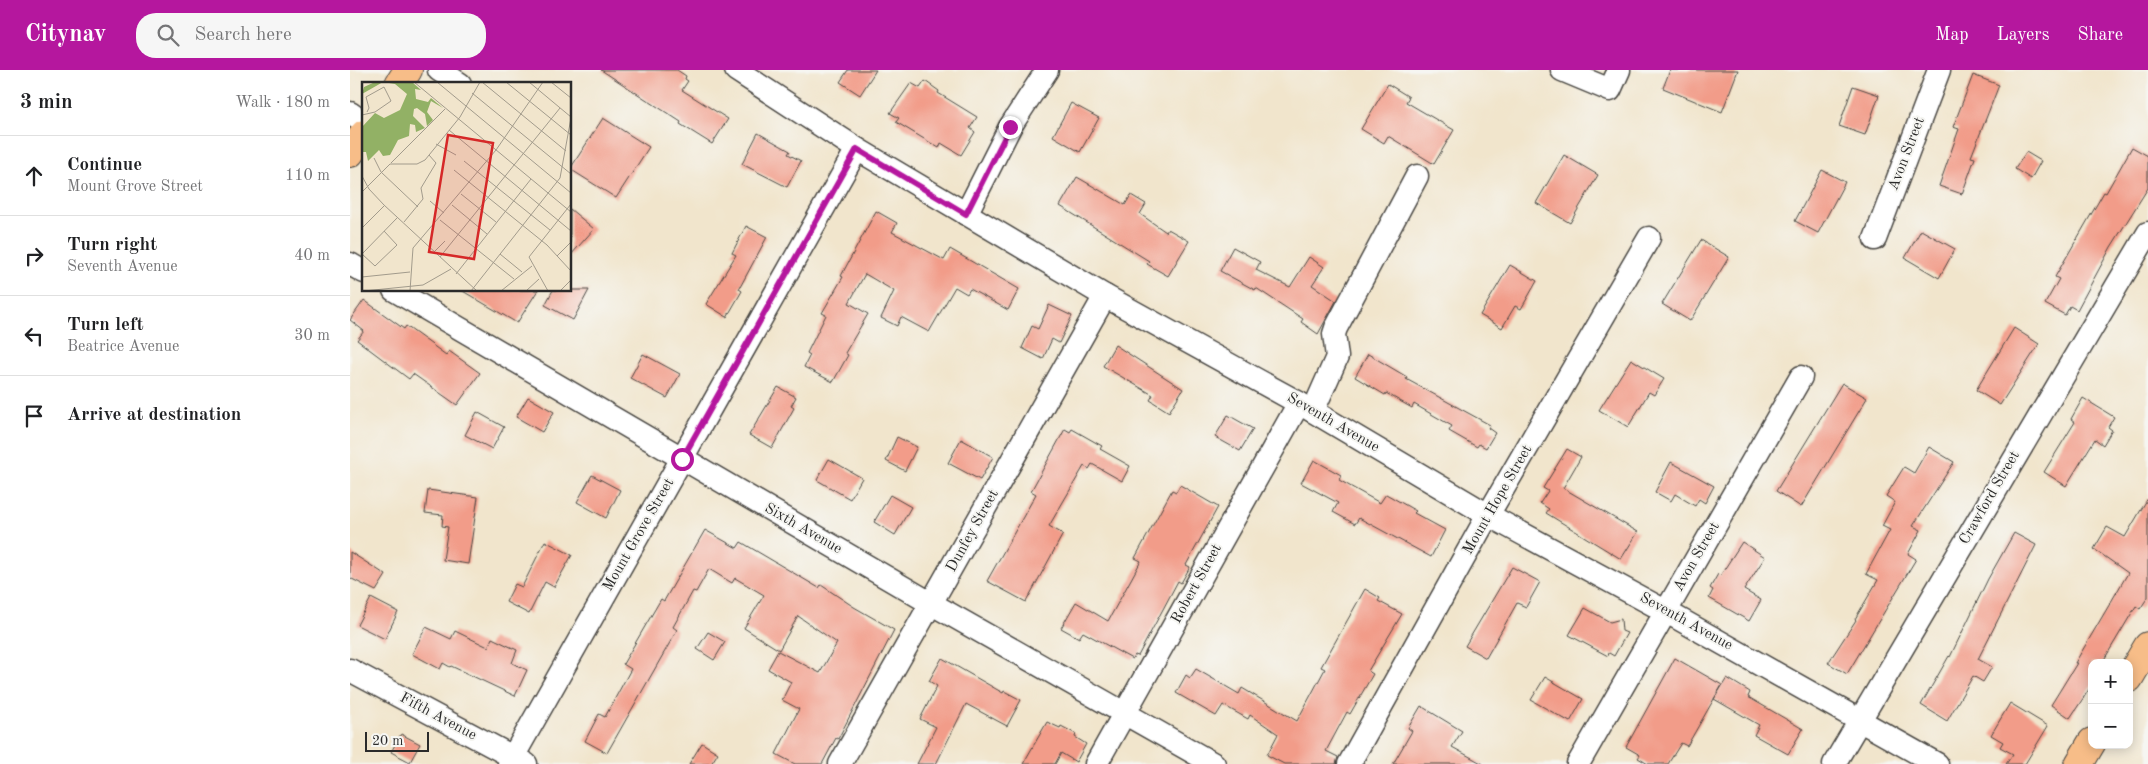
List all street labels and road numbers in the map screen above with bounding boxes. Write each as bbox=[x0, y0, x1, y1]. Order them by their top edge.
street label: Avon Street bbox=[1886, 115, 1928, 193]
street label: Seventh Avenue bbox=[1284, 391, 1382, 455]
street label: Mount Hope Street bbox=[1461, 443, 1535, 557]
street label: Crawford Street bbox=[1957, 449, 2023, 547]
street label: Mount Grove Street bbox=[601, 476, 677, 594]
street label: Dunfey Street bbox=[944, 487, 1002, 575]
street label: Sixth Avenue bbox=[762, 501, 844, 557]
street label: Avon Street bbox=[1671, 520, 1723, 594]
street label: Robert Street bbox=[1169, 542, 1225, 626]
street label: Seventh Avenue bbox=[1637, 590, 1735, 654]
street label: Fifth Avenue bbox=[397, 691, 479, 743]

